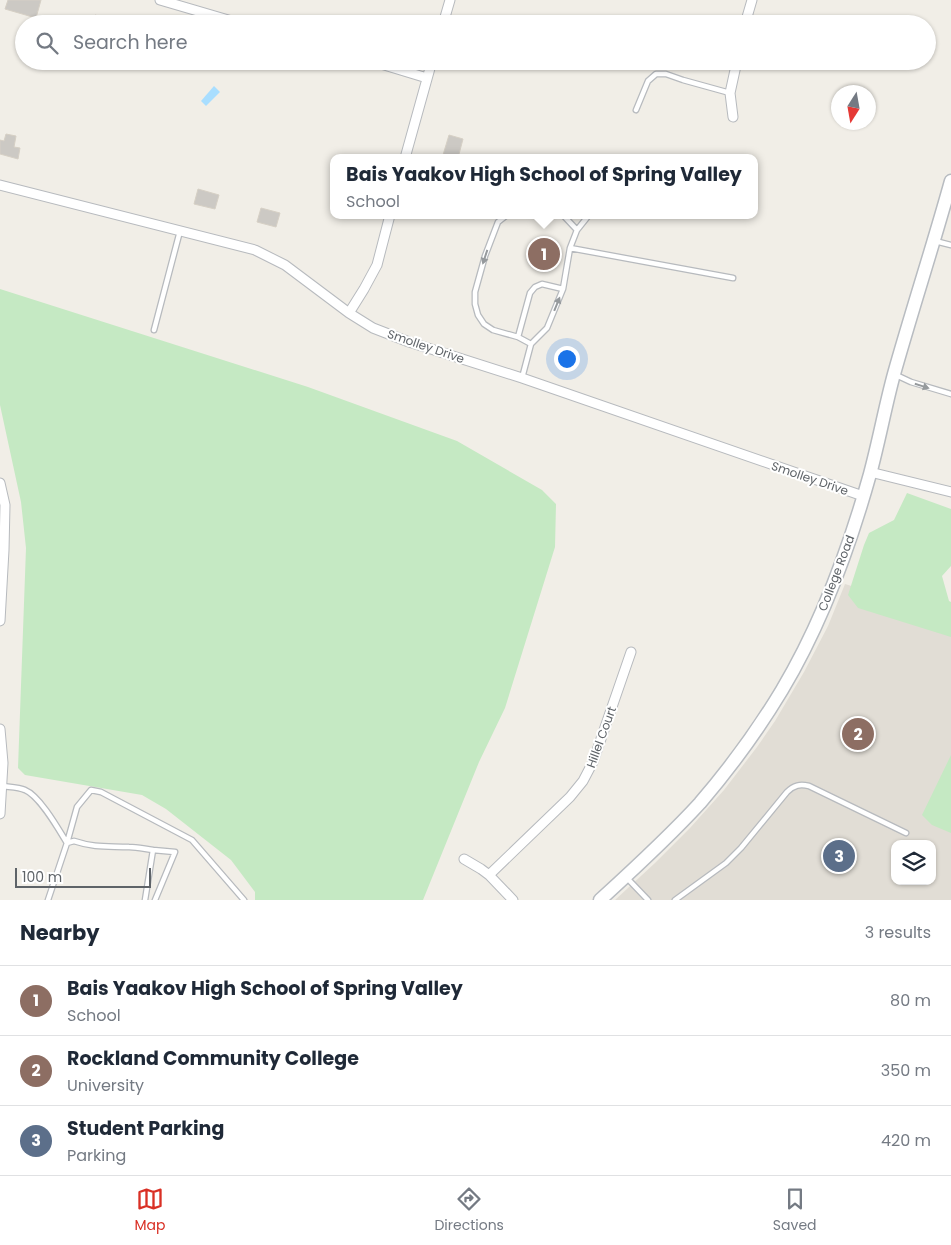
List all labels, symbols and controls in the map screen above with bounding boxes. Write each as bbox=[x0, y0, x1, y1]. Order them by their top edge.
search box bbox=[15, 15, 936, 70]
icon: search bbox=[33, 29, 61, 57]
text: Search here bbox=[73, 29, 187, 56]
north arrow bbox=[831, 85, 876, 130]
popup bbox=[330, 154, 758, 219]
text: Bais Yaakov High School of Spring Valley bbox=[346, 161, 742, 188]
text: School bbox=[346, 190, 400, 213]
pin: 1 bbox=[528, 235, 560, 273]
one-way arrow bbox=[481, 250, 488, 265]
one-way arrow bbox=[553, 296, 561, 311]
street label: Smolley Drive bbox=[385, 325, 467, 367]
your location bbox=[554, 346, 580, 372]
one-way arrow bbox=[915, 382, 930, 390]
street label: Smolley Drive bbox=[769, 457, 851, 499]
street label: College Road bbox=[814, 532, 858, 614]
street label: Hillel Court bbox=[582, 704, 620, 770]
pin: 2 bbox=[842, 715, 874, 753]
pin: 3 bbox=[823, 837, 855, 875]
map controls bbox=[891, 840, 936, 885]
button: layers bbox=[891, 840, 936, 885]
scale bar bbox=[15, 865, 151, 888]
text: 100 m bbox=[22, 867, 62, 887]
text: Nearby bbox=[20, 918, 100, 947]
text: 3 results bbox=[865, 921, 931, 944]
text: Bais Yaakov High School of Spring Valley bbox=[67, 975, 463, 1002]
text: 1 bbox=[33, 989, 39, 1012]
text: 80 m bbox=[890, 989, 931, 1012]
text: School bbox=[67, 1004, 121, 1027]
text: Rockland Community College bbox=[67, 1045, 359, 1072]
text: 2 bbox=[31, 1059, 41, 1082]
text: 350 m bbox=[881, 1059, 931, 1082]
text: University bbox=[67, 1074, 144, 1097]
text: Student Parking bbox=[67, 1115, 224, 1142]
text: 3 bbox=[31, 1129, 41, 1152]
text: 420 m bbox=[881, 1129, 931, 1152]
text: Parking bbox=[67, 1144, 126, 1167]
tab: Map bbox=[134, 1185, 165, 1236]
tab: Directions bbox=[434, 1185, 504, 1236]
tab: Saved bbox=[773, 1185, 817, 1236]

